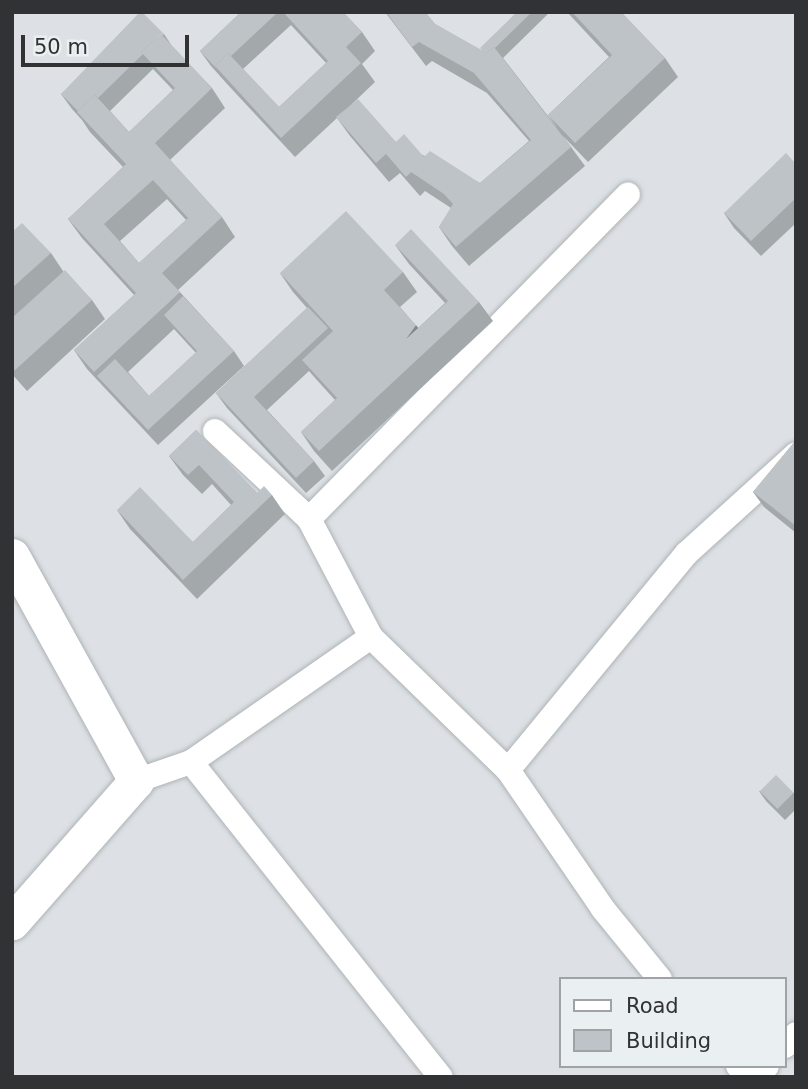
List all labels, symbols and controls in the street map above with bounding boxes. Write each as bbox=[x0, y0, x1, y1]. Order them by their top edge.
scale bar bbox=[24, 21, 192, 65]
text: 50 m bbox=[34, 35, 88, 59]
legend bbox=[560, 977, 787, 1068]
text: Road bbox=[626, 994, 679, 1018]
text: Building bbox=[626, 1029, 711, 1053]

